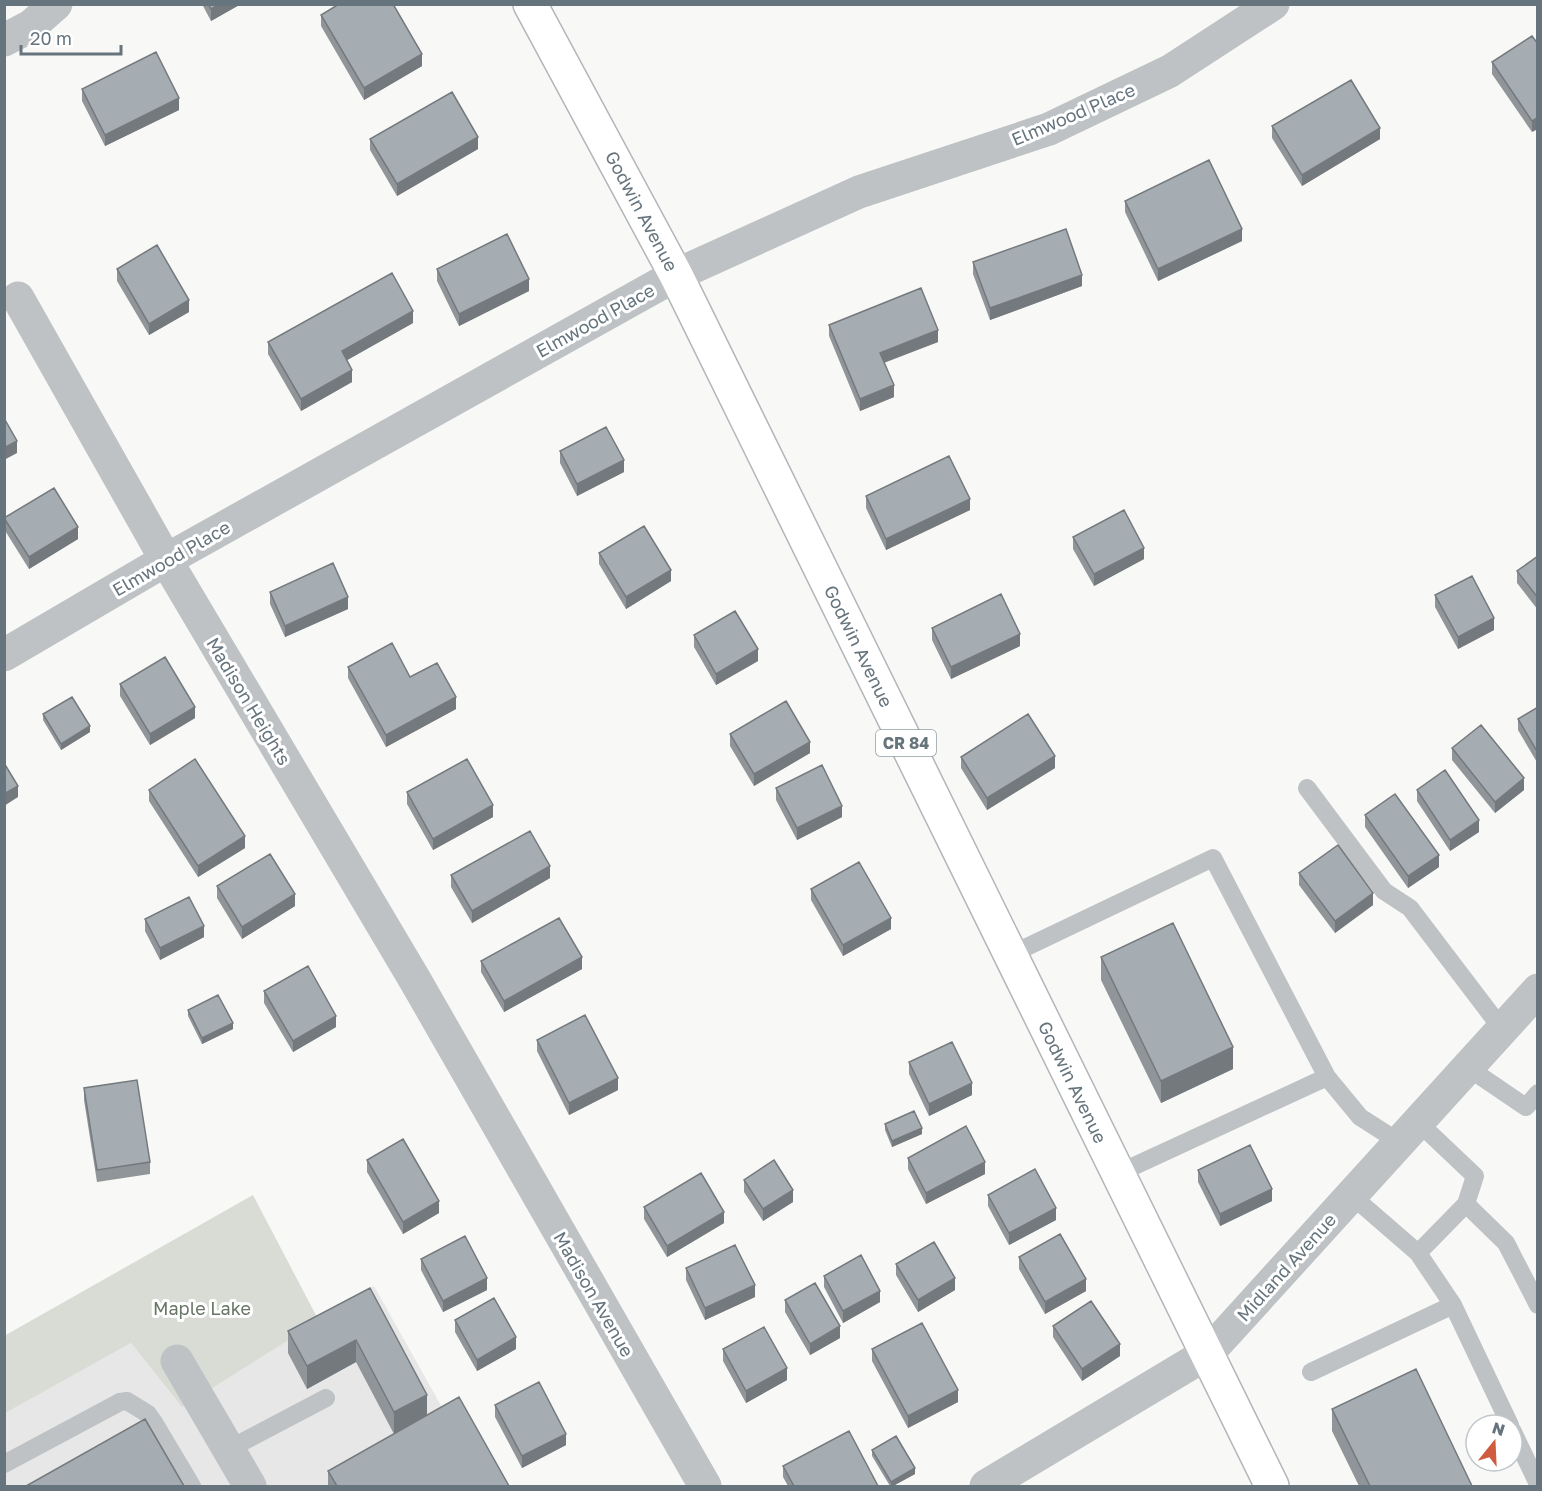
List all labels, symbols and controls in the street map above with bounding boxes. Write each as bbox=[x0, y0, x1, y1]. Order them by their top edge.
scale bar bbox=[21, 18, 122, 56]
text: 20 m bbox=[30, 27, 72, 49]
street label: Elmwood Place bbox=[1008, 78, 1138, 150]
street label: Godwin Avenue bbox=[601, 147, 683, 275]
street label: Elmwood Place bbox=[532, 278, 658, 362]
street label: Elmwood Place bbox=[108, 515, 234, 601]
street label: Godwin Avenue bbox=[820, 581, 898, 711]
street label: Madison Heights bbox=[202, 633, 296, 769]
road number: CR 84 bbox=[876, 730, 936, 756]
street label: Godwin Avenue bbox=[1034, 1017, 1112, 1147]
street label: Midland Avenue bbox=[1232, 1209, 1340, 1325]
street label: Madison Avenue bbox=[549, 1227, 639, 1361]
park label: Maple Lake bbox=[153, 1297, 251, 1319]
north arrow bbox=[1464, 1413, 1524, 1473]
text: N bbox=[1490, 1417, 1508, 1440]

